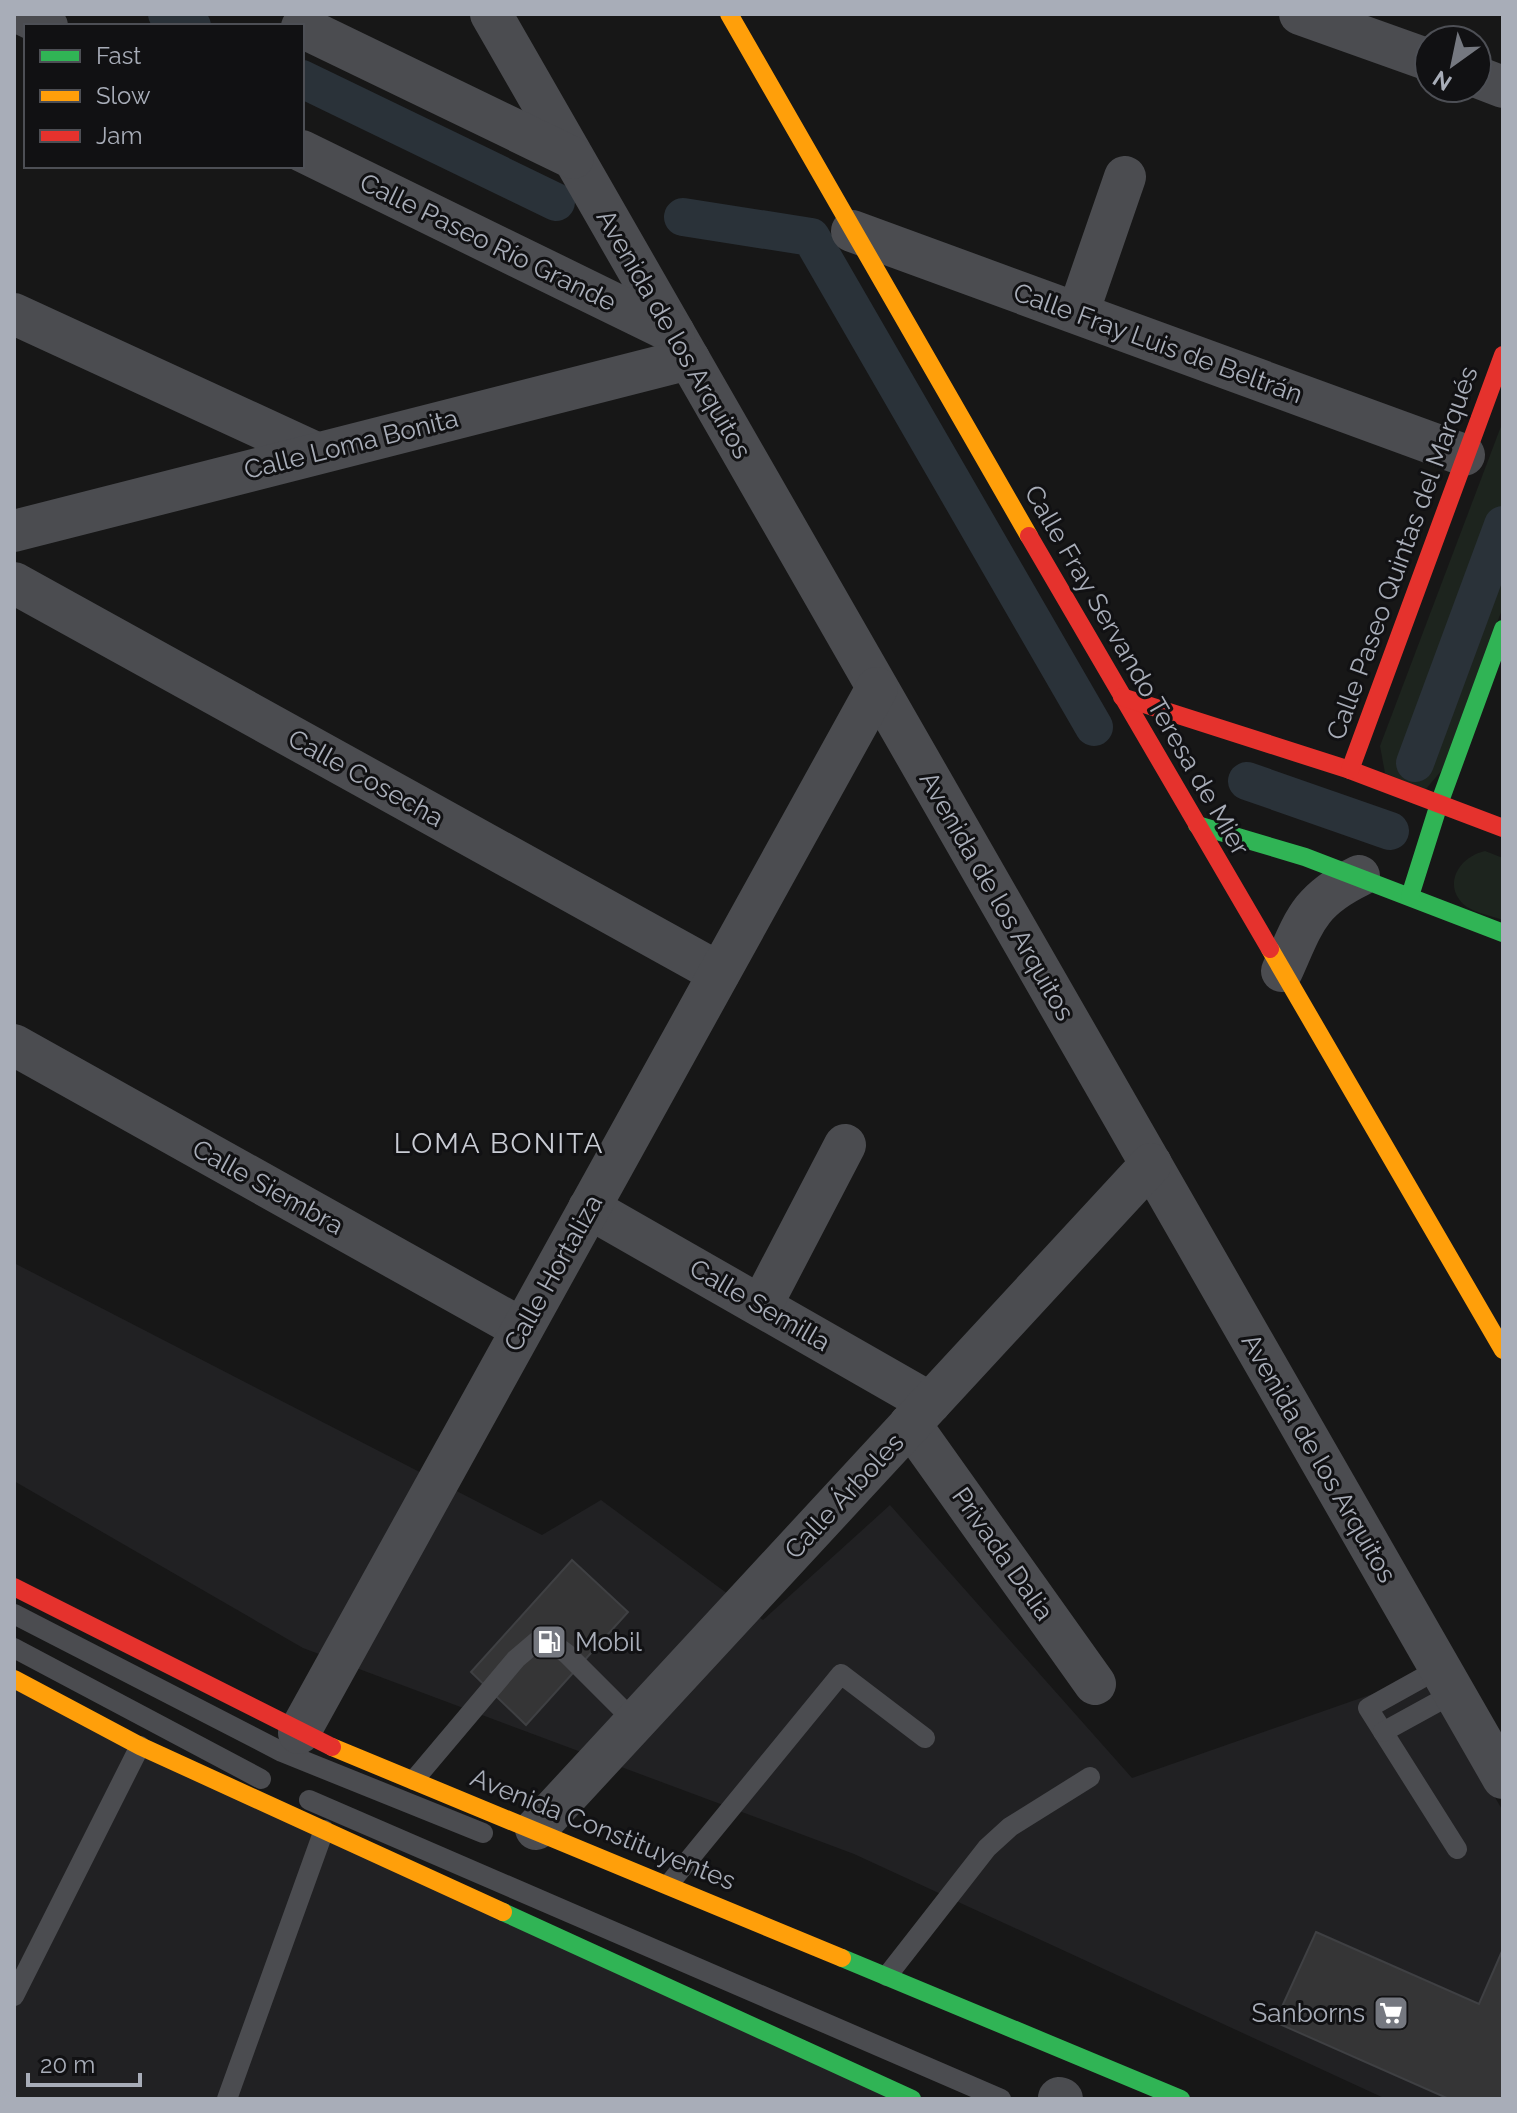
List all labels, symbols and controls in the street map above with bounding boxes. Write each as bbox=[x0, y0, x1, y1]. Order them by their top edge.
legend bbox=[24, 24, 304, 168]
north arrow bbox=[1413, 24, 1493, 104]
text: Fast bbox=[96, 41, 141, 70]
text: N bbox=[1428, 65, 1456, 96]
text: Slow bbox=[96, 81, 151, 110]
text: Jam bbox=[96, 121, 142, 150]
street label: Calle Paseo Río Grande bbox=[355, 167, 621, 317]
street label: Avenida de los Arquitos bbox=[590, 204, 758, 464]
street label: Calle Fray Luis de Beltrán bbox=[1009, 277, 1307, 409]
street label: Calle Paseo Quintas del Marqués bbox=[1320, 362, 1484, 744]
street label: Calle Loma Bonita bbox=[241, 403, 461, 485]
street label: Calle Fray Servando Teresa de Mier bbox=[1018, 480, 1256, 860]
street label: Calle Cosecha bbox=[283, 723, 449, 833]
street label: Avenida de los Arquitos bbox=[913, 766, 1081, 1026]
district label: LOMA BONITA bbox=[394, 1127, 604, 1160]
street label: Calle Siembra bbox=[187, 1133, 349, 1241]
street label: Calle Hortaliza bbox=[498, 1190, 608, 1356]
street label: Calle Semilla bbox=[685, 1253, 835, 1357]
street label: Avenida de los Arquitos bbox=[1235, 1328, 1403, 1588]
street label: Calle Árboles bbox=[778, 1427, 910, 1565]
street label: Privada Dalia bbox=[946, 1482, 1060, 1626]
fuel station icon: Mobil bbox=[530, 1623, 568, 1661]
place label: Mobil bbox=[575, 1627, 643, 1657]
street label: Avenida Constituyentes bbox=[466, 1762, 740, 1896]
supermarket icon: Sanborns bbox=[1372, 1994, 1410, 2032]
place label: Sanborns bbox=[1252, 1998, 1365, 2028]
scale bar bbox=[28, 2037, 140, 2087]
text: 20 m bbox=[40, 2050, 95, 2079]

